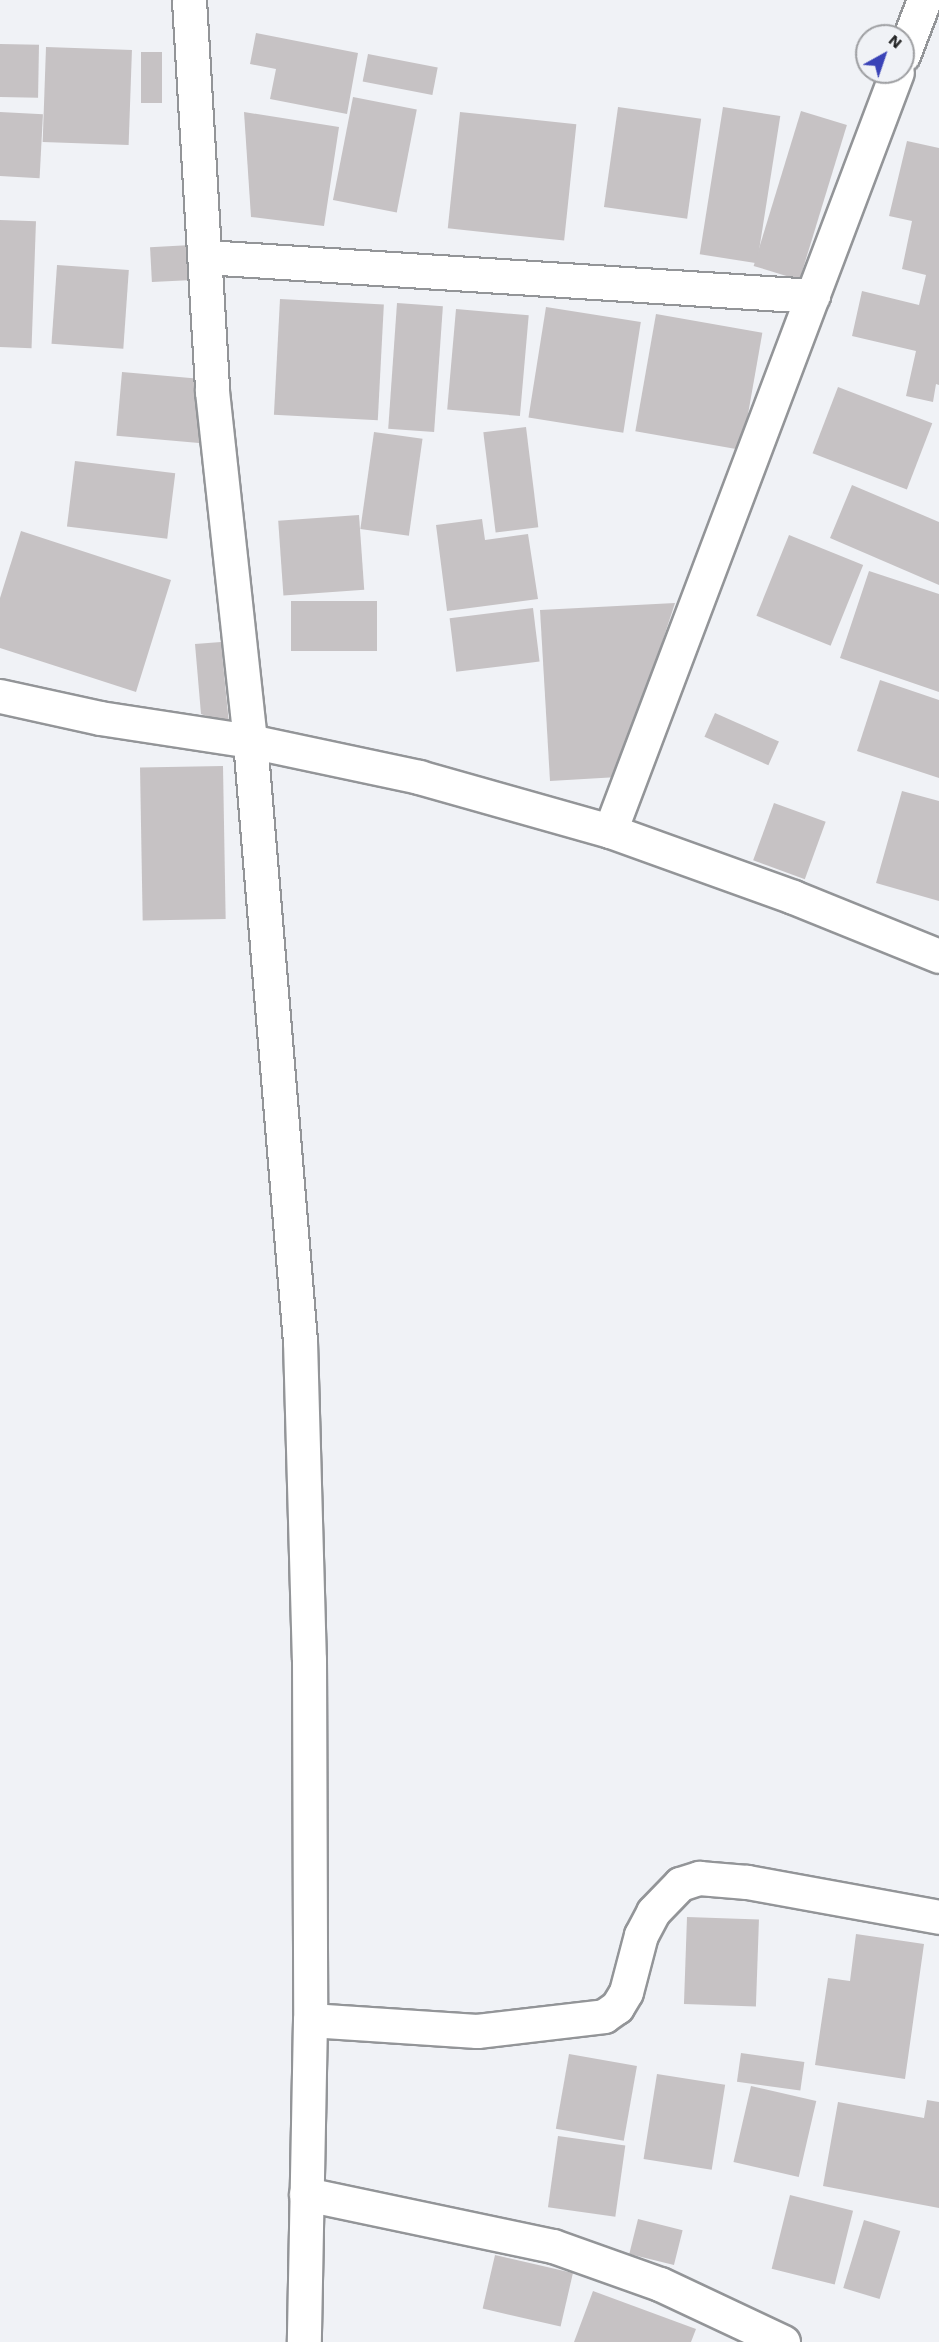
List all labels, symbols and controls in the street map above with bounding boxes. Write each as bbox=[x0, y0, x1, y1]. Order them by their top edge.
north arrow bbox=[855, 24, 915, 84]
text: N bbox=[885, 30, 906, 52]

